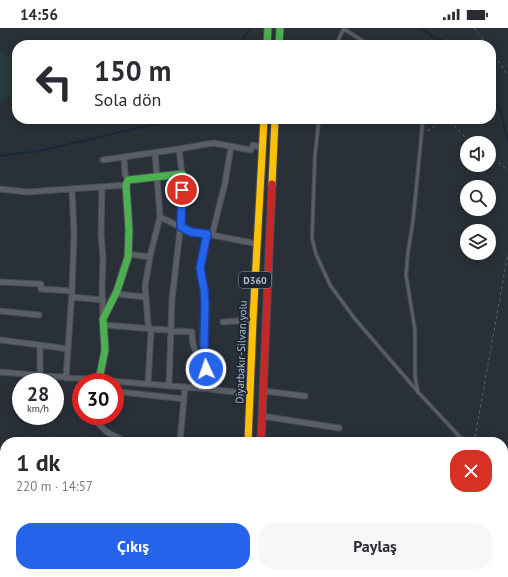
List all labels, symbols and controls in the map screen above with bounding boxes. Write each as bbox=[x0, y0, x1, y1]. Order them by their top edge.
text: 14:56 bbox=[20, 5, 58, 24]
text: 150 m bbox=[94, 52, 171, 89]
icon: left bbox=[28, 56, 80, 108]
text: Sola dön bbox=[94, 88, 161, 111]
map controls bbox=[460, 136, 496, 260]
button: sound bbox=[460, 136, 496, 172]
pin bbox=[165, 173, 199, 207]
icon: arrive bbox=[171, 179, 193, 201]
button: search bbox=[460, 180, 496, 216]
button: layers bbox=[460, 224, 496, 260]
road number: D360 bbox=[239, 272, 271, 288]
street label: Diyarbakır-Silvan yolu bbox=[232, 300, 250, 404]
position arrow bbox=[185, 348, 227, 390]
speed limit sign: 30 bbox=[72, 373, 124, 425]
text: 28 bbox=[27, 381, 49, 407]
text: km/h bbox=[27, 402, 49, 415]
text: 1 dk bbox=[16, 447, 60, 478]
button: close bbox=[450, 450, 492, 492]
text: 220 m · 14:57 bbox=[16, 478, 93, 495]
button: Çıkış bbox=[16, 523, 250, 569]
button: Paylaş bbox=[258, 523, 492, 569]

